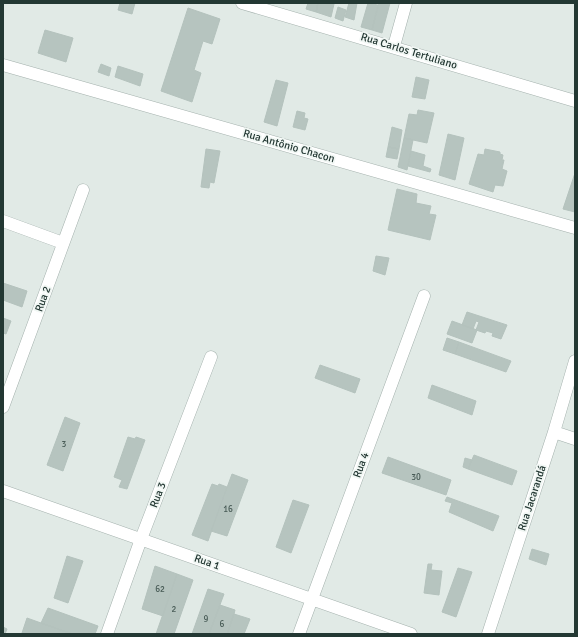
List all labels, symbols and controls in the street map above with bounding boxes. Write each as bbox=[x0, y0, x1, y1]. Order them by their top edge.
street label: Rua Carlos Tertuliano bbox=[359, 30, 459, 72]
street label: Rua Antônio Chacon bbox=[242, 127, 336, 165]
street label: Rua 2 bbox=[32, 284, 54, 314]
house number: 3 bbox=[62, 439, 67, 450]
street label: Rua 4 bbox=[350, 450, 372, 480]
street label: Rua Jacarandá bbox=[515, 463, 549, 532]
house number: 30 bbox=[411, 472, 421, 483]
street label: Rua 3 bbox=[147, 480, 169, 510]
house number: 16 bbox=[223, 504, 233, 515]
street label: Rua 1 bbox=[192, 552, 222, 572]
house number: 62 bbox=[155, 584, 165, 595]
house number: 2 bbox=[172, 604, 177, 615]
house number: 9 bbox=[204, 614, 209, 625]
house number: 6 bbox=[220, 619, 225, 630]

